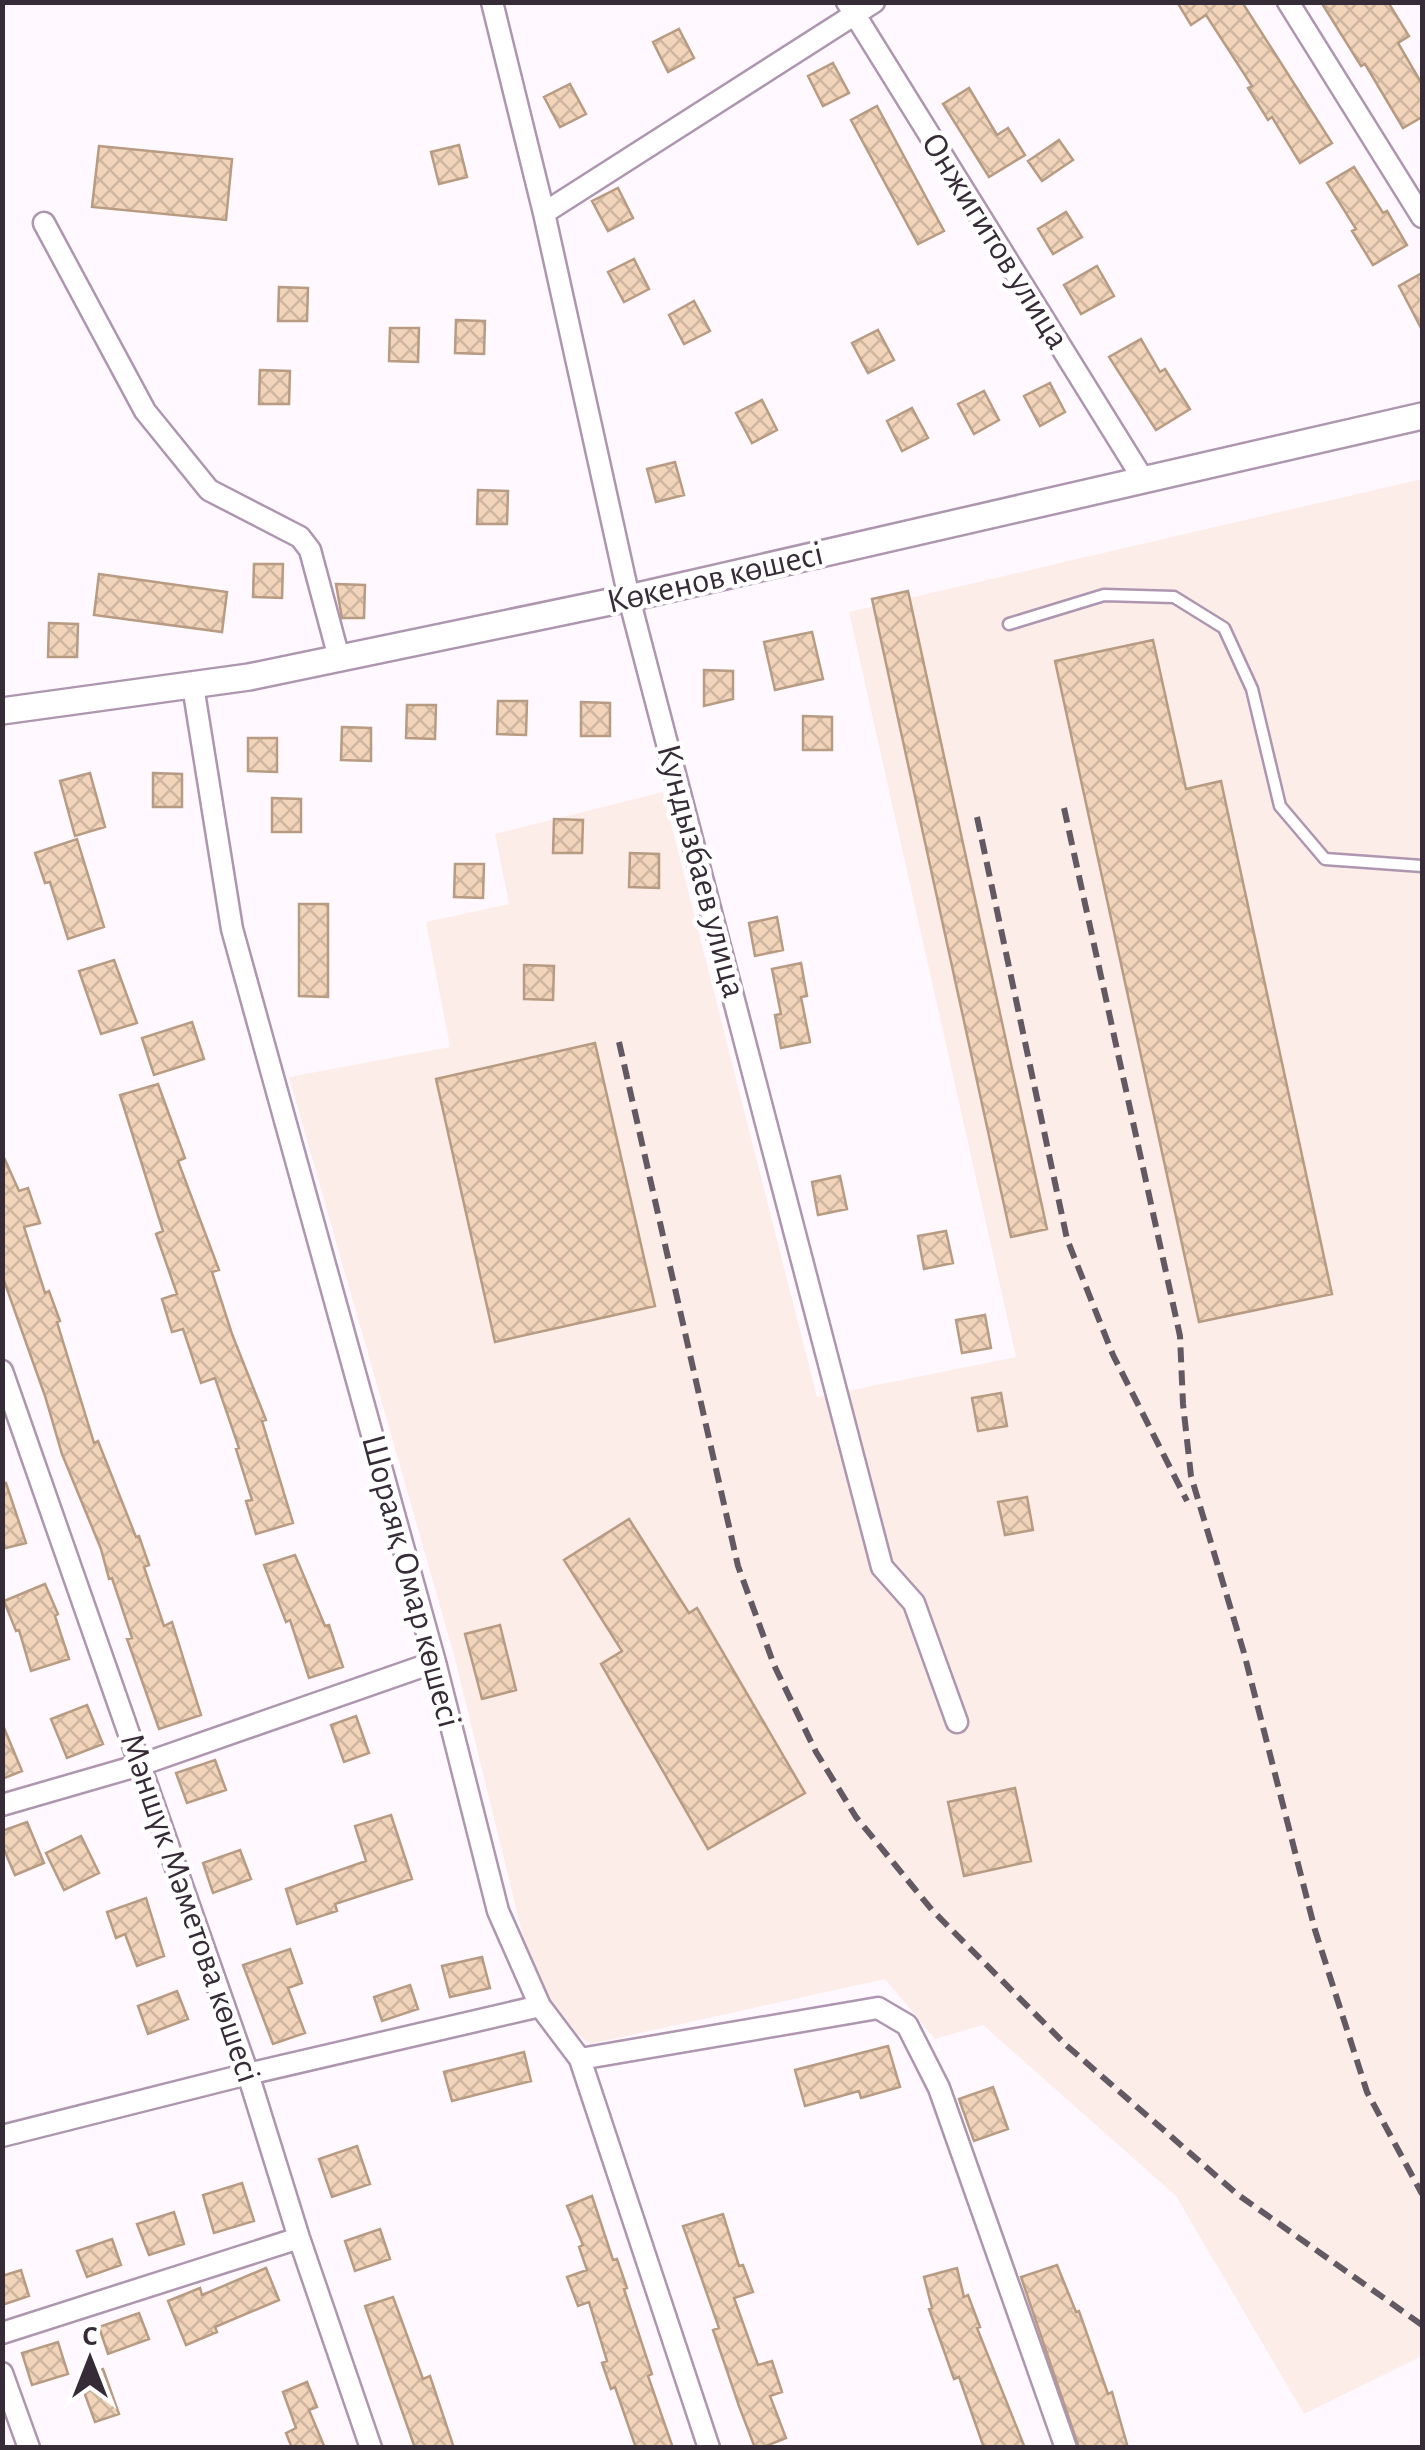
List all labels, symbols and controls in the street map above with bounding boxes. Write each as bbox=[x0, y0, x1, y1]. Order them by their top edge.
street label: Онжигитов улица bbox=[915, 127, 1075, 355]
street label: Көкенов көшесі bbox=[603, 536, 827, 620]
street label: Кундызбаев улица bbox=[650, 741, 752, 1001]
street label: Шораяқ Омар көшесі bbox=[355, 1431, 467, 1731]
street label: Мәншүк Мәметова көшесі bbox=[114, 1729, 266, 2087]
north arrow bbox=[40, 2310, 140, 2410]
text: С bbox=[82, 2323, 98, 2351]

